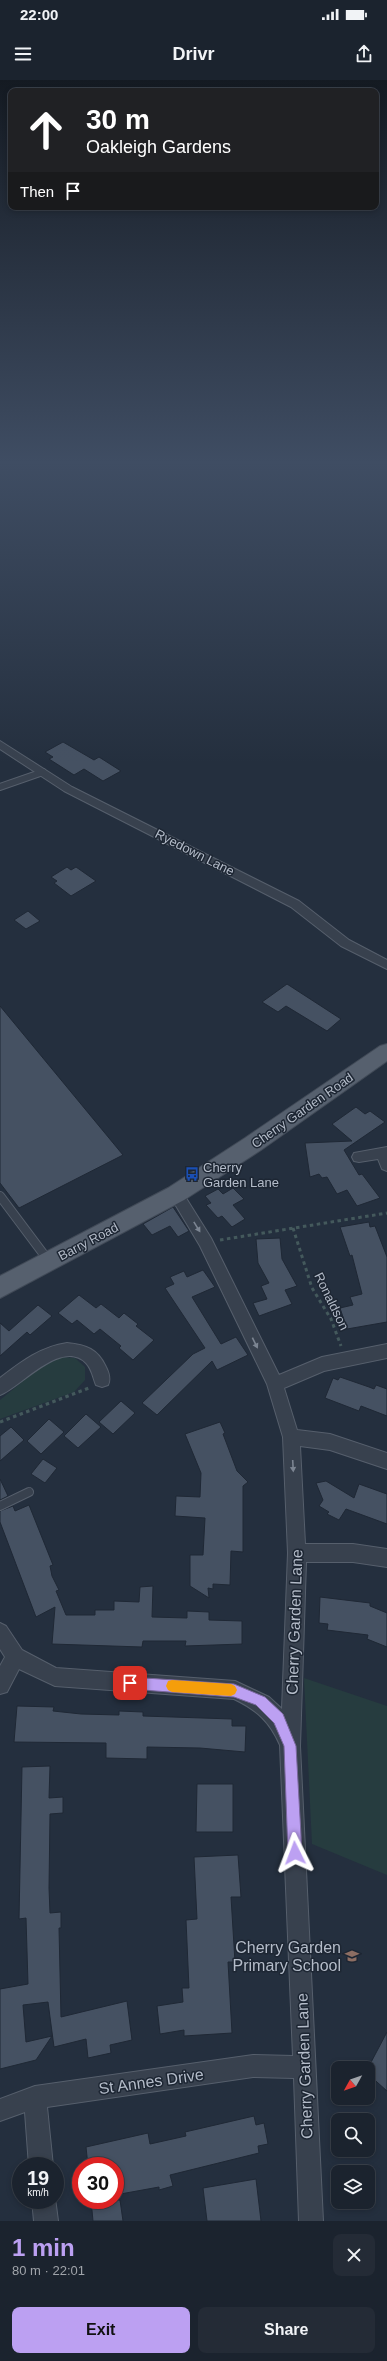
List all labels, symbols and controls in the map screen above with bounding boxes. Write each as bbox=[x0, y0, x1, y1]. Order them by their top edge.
text: 22:00 bbox=[20, 6, 58, 23]
icon: menu bbox=[12, 43, 34, 65]
icon: share bbox=[353, 43, 375, 65]
text: Drivr bbox=[172, 44, 215, 64]
icon: ahead bbox=[20, 104, 72, 156]
text: 30 m bbox=[86, 104, 150, 135]
text: Oakleigh Gardens bbox=[86, 137, 231, 157]
icon: arrive bbox=[62, 180, 84, 202]
text: Then bbox=[20, 183, 54, 200]
street label: Ryedown Lane bbox=[153, 826, 237, 879]
street label: Cherry Garden Road bbox=[249, 1070, 356, 1151]
place label: Cherry Garden Lane bbox=[203, 1160, 279, 1190]
bus stop icon: Cherry Garden Lane bbox=[184, 1166, 200, 1182]
street label: Barry Road bbox=[56, 1219, 121, 1263]
one-way arrow bbox=[193, 1221, 200, 1233]
street label: Ronaldson bbox=[311, 1270, 352, 1332]
one-way arrow bbox=[252, 1338, 258, 1349]
one-way arrow bbox=[289, 1460, 296, 1472]
street label: Cherry Garden Lane bbox=[283, 1549, 306, 1695]
pin bbox=[113, 1666, 147, 1700]
icon: arrive bbox=[119, 1672, 141, 1694]
position arrow bbox=[274, 1832, 316, 1874]
place label: Cherry Garden Primary School bbox=[233, 1939, 341, 1974]
school or university icon: Cherry Garden Primary School bbox=[344, 1948, 360, 1964]
street label: Cherry Garden Lane bbox=[293, 1993, 316, 2139]
north arrow bbox=[331, 2061, 375, 2105]
map controls bbox=[331, 2061, 375, 2209]
street label: St Annes Drive bbox=[97, 2066, 205, 2097]
button: search bbox=[331, 2113, 375, 2157]
speed limit sign: 30 bbox=[72, 2157, 124, 2209]
button: layers bbox=[331, 2165, 375, 2209]
text: 19 bbox=[27, 2167, 49, 2189]
text: km/h bbox=[27, 2187, 49, 2198]
text: 1 min bbox=[12, 2234, 75, 2261]
button: close bbox=[333, 2234, 375, 2276]
text: 80 m · 22:01 bbox=[12, 2263, 85, 2278]
button: Exit bbox=[12, 2307, 190, 2353]
button: Share bbox=[198, 2307, 375, 2353]

